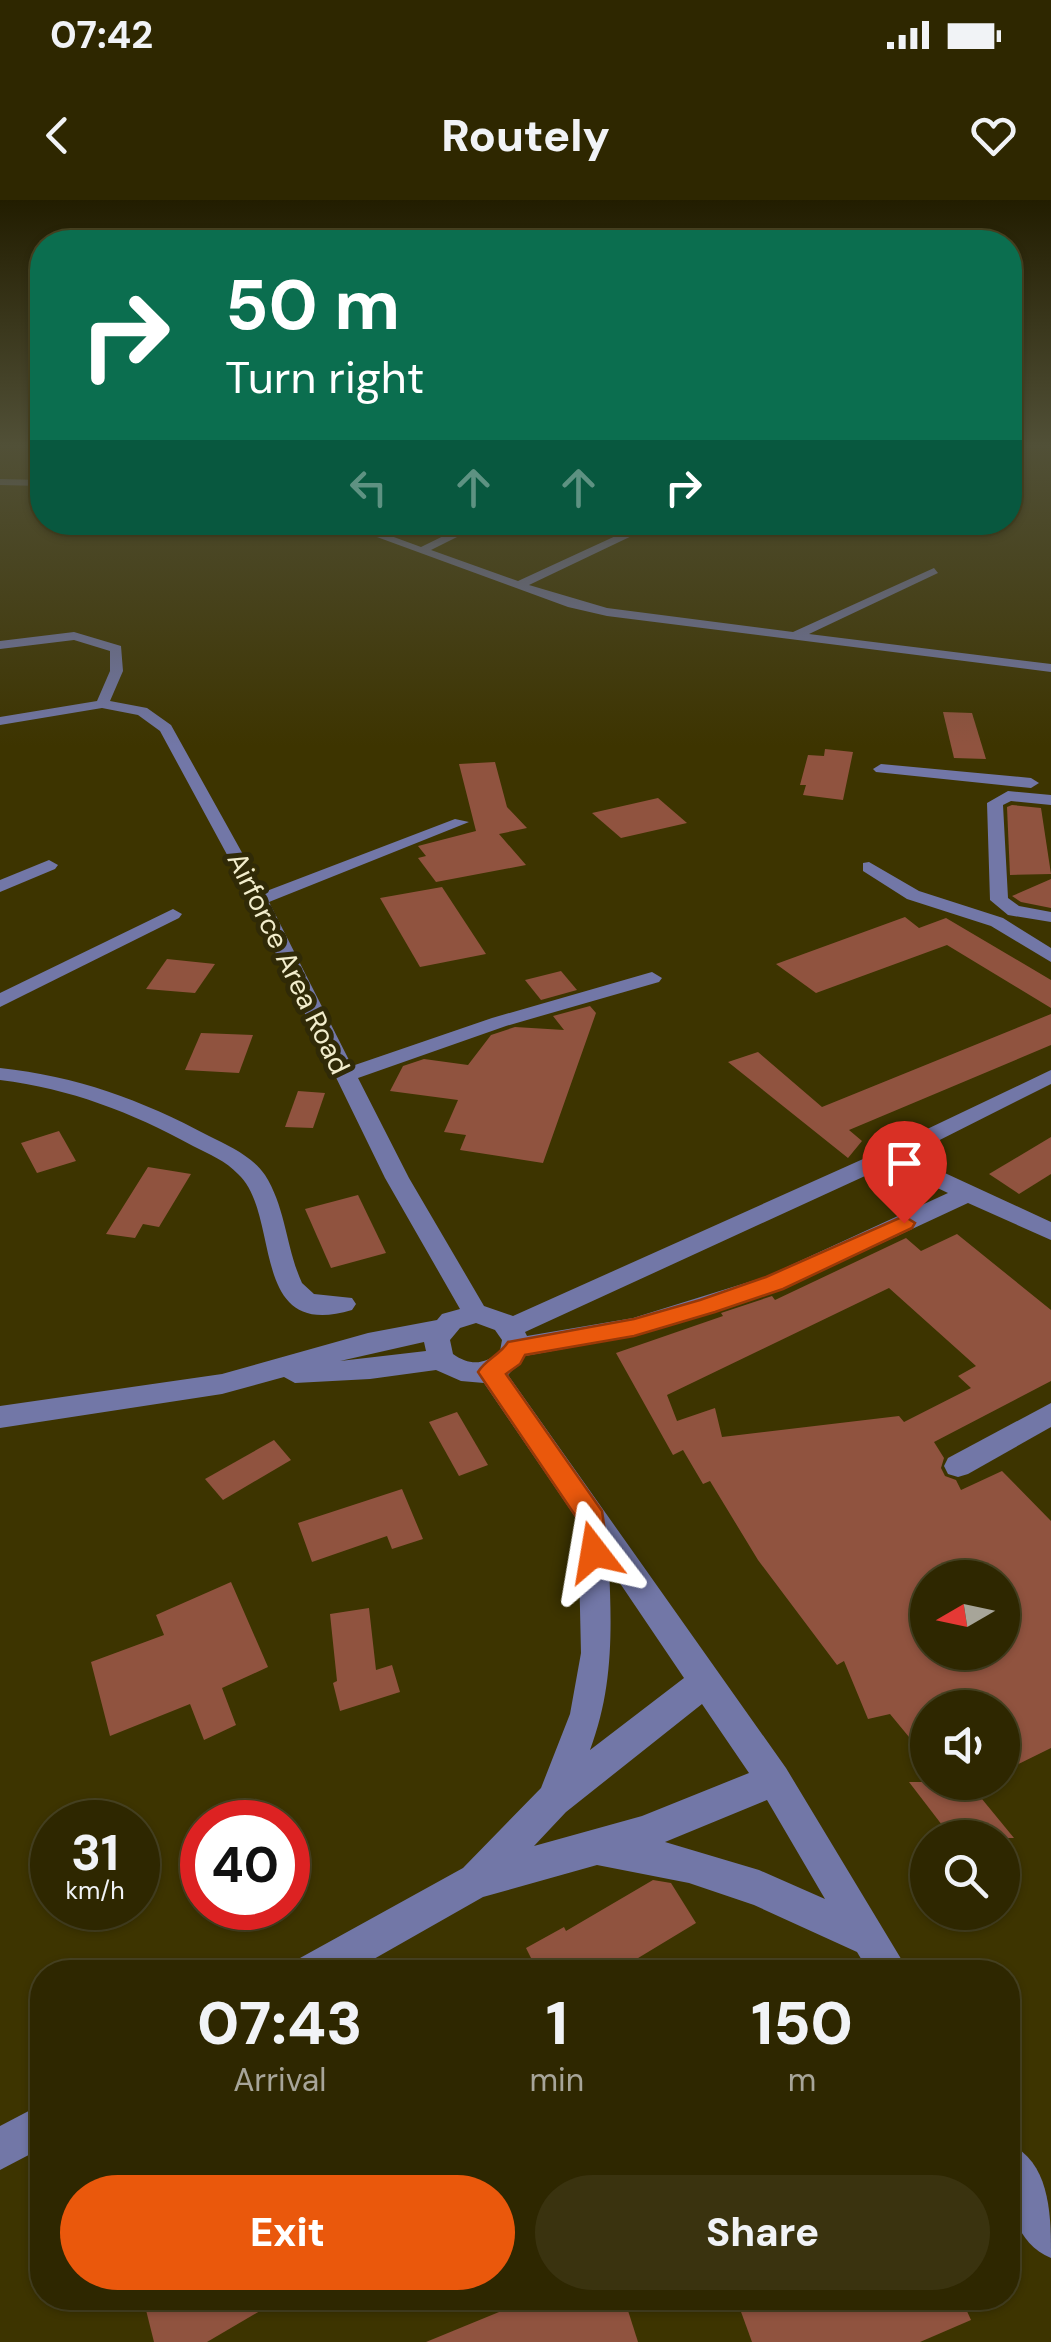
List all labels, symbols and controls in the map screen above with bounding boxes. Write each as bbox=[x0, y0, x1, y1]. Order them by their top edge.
text: 07:42 bbox=[50, 10, 153, 60]
text: Routely bbox=[441, 106, 610, 165]
icon: back bbox=[30, 108, 85, 163]
icon: heart bbox=[966, 108, 1021, 163]
text: 50 m bbox=[225, 260, 400, 351]
icon: right bbox=[60, 270, 190, 400]
text: Turn right bbox=[225, 348, 424, 407]
icon: left bbox=[341, 460, 396, 515]
icon: ahead bbox=[446, 460, 501, 515]
icon: ahead bbox=[551, 460, 606, 515]
icon: right bbox=[656, 460, 711, 515]
street label: Airforce Area Road bbox=[219, 846, 358, 1080]
pin bbox=[862, 1121, 947, 1224]
icon: arrive bbox=[877, 1136, 932, 1191]
position arrow bbox=[542, 1500, 646, 1604]
north arrow bbox=[910, 1560, 1020, 1670]
map controls bbox=[910, 1560, 1020, 1930]
button: sound bbox=[910, 1690, 1020, 1800]
speed limit sign: 40 bbox=[180, 1800, 310, 1930]
text: 31 bbox=[71, 1820, 119, 1886]
button: search bbox=[910, 1820, 1020, 1930]
text: km/h bbox=[65, 1874, 125, 1907]
text: 07:43 bbox=[197, 1984, 362, 2063]
text: 1 bbox=[546, 1984, 568, 2063]
text: 150 bbox=[751, 1984, 853, 2063]
text: Arrival bbox=[233, 2059, 326, 2101]
text: min bbox=[529, 2059, 584, 2101]
text: m bbox=[788, 2059, 816, 2101]
button: Exit bbox=[60, 2175, 515, 2290]
button: Share bbox=[535, 2175, 990, 2290]

